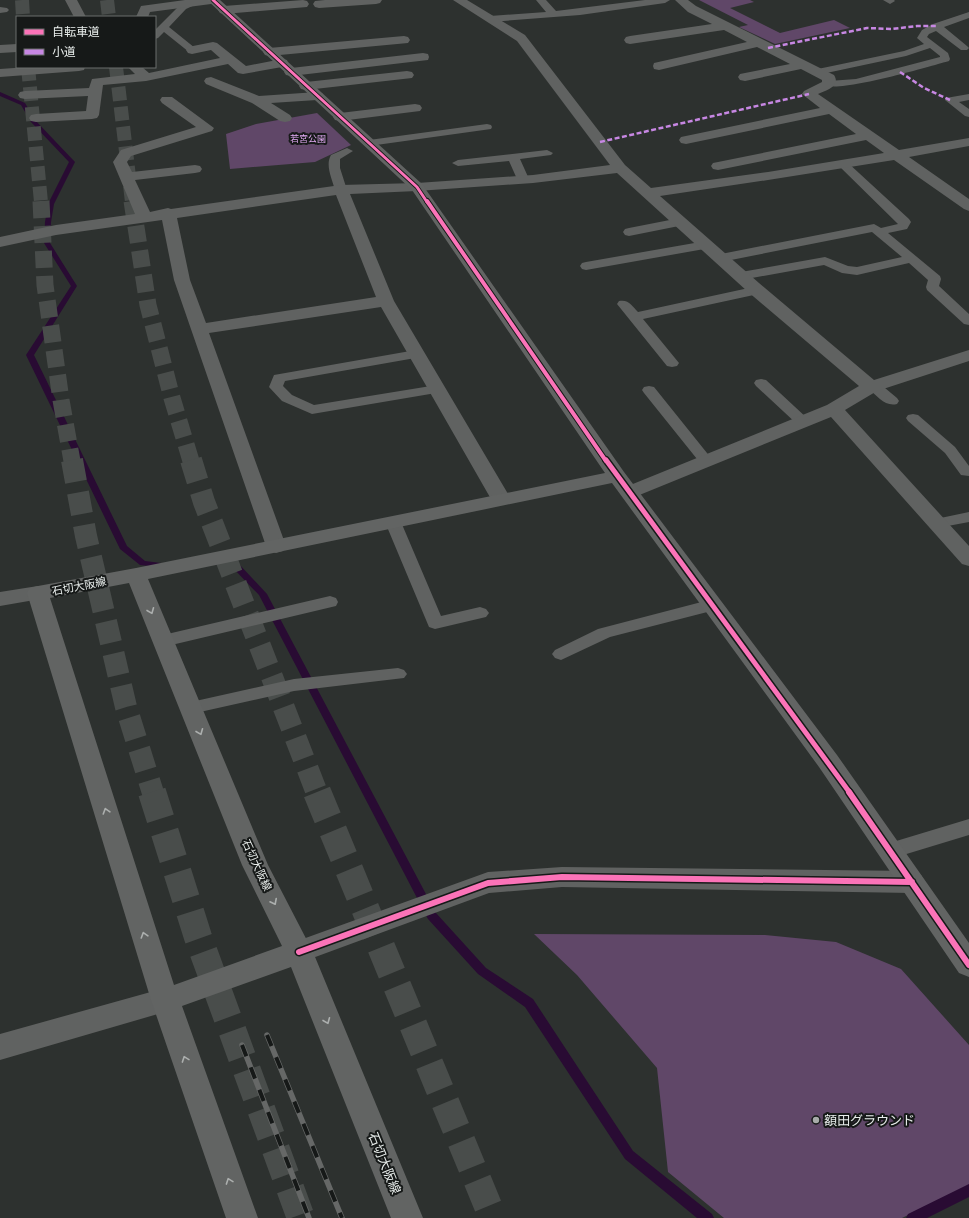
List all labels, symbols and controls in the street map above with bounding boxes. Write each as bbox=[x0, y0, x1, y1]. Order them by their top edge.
legend bbox=[16, 16, 156, 68]
text: 自転車道 bbox=[52, 24, 100, 40]
text: 小道 bbox=[52, 44, 76, 60]
park label: 若宮公園 bbox=[290, 133, 326, 145]
street label: 石切大阪線 bbox=[51, 574, 107, 598]
one-way arrow bbox=[146, 608, 154, 615]
one-way arrow bbox=[196, 728, 204, 735]
one-way arrow bbox=[102, 808, 111, 815]
street label: 石切大阪線 bbox=[239, 837, 275, 893]
one-way arrow bbox=[269, 898, 277, 905]
one-way arrow bbox=[140, 932, 149, 939]
one-way arrow bbox=[322, 1016, 330, 1024]
one-way arrow bbox=[182, 1055, 190, 1062]
place label: 額田グラウンド bbox=[824, 1112, 915, 1129]
marker: 額田グラウンド bbox=[811, 1115, 821, 1125]
street label: 石切大阪線 bbox=[364, 1130, 405, 1197]
one-way arrow bbox=[225, 1178, 234, 1185]

